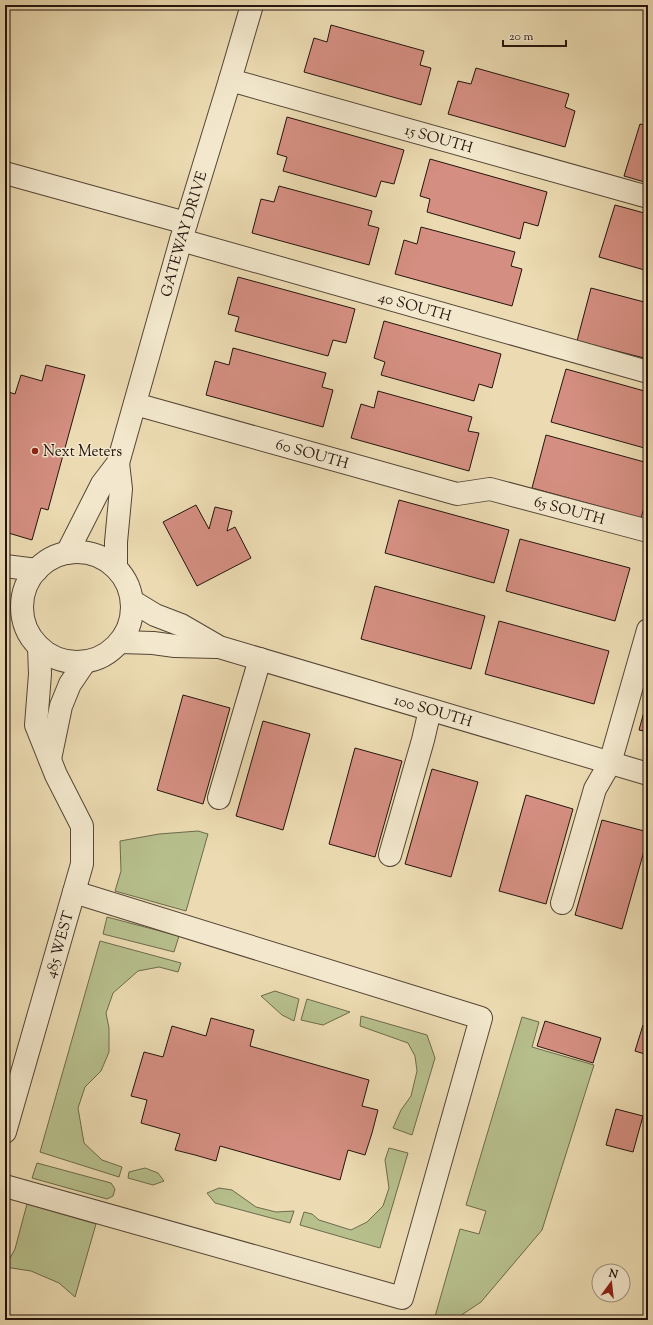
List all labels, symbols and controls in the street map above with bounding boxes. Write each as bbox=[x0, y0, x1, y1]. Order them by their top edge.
scale bar bbox=[503, 22, 566, 48]
text: 20 m bbox=[509, 28, 534, 46]
street label: 15 SOUTH bbox=[402, 120, 475, 159]
street label: GATEWAY DRIVE bbox=[156, 169, 213, 300]
street label: 40 SOUTH bbox=[375, 287, 453, 328]
street label: 60 SOUTH bbox=[273, 435, 351, 475]
place label: Next Meters bbox=[43, 442, 122, 463]
marker: Next Meters bbox=[30, 446, 40, 456]
street label: 65 SOUTH bbox=[532, 492, 607, 531]
street label: 100 SOUTH bbox=[391, 690, 474, 733]
street label: 485 WEST bbox=[41, 909, 80, 981]
north arrow bbox=[591, 1263, 631, 1303]
text: N bbox=[606, 1265, 620, 1283]

